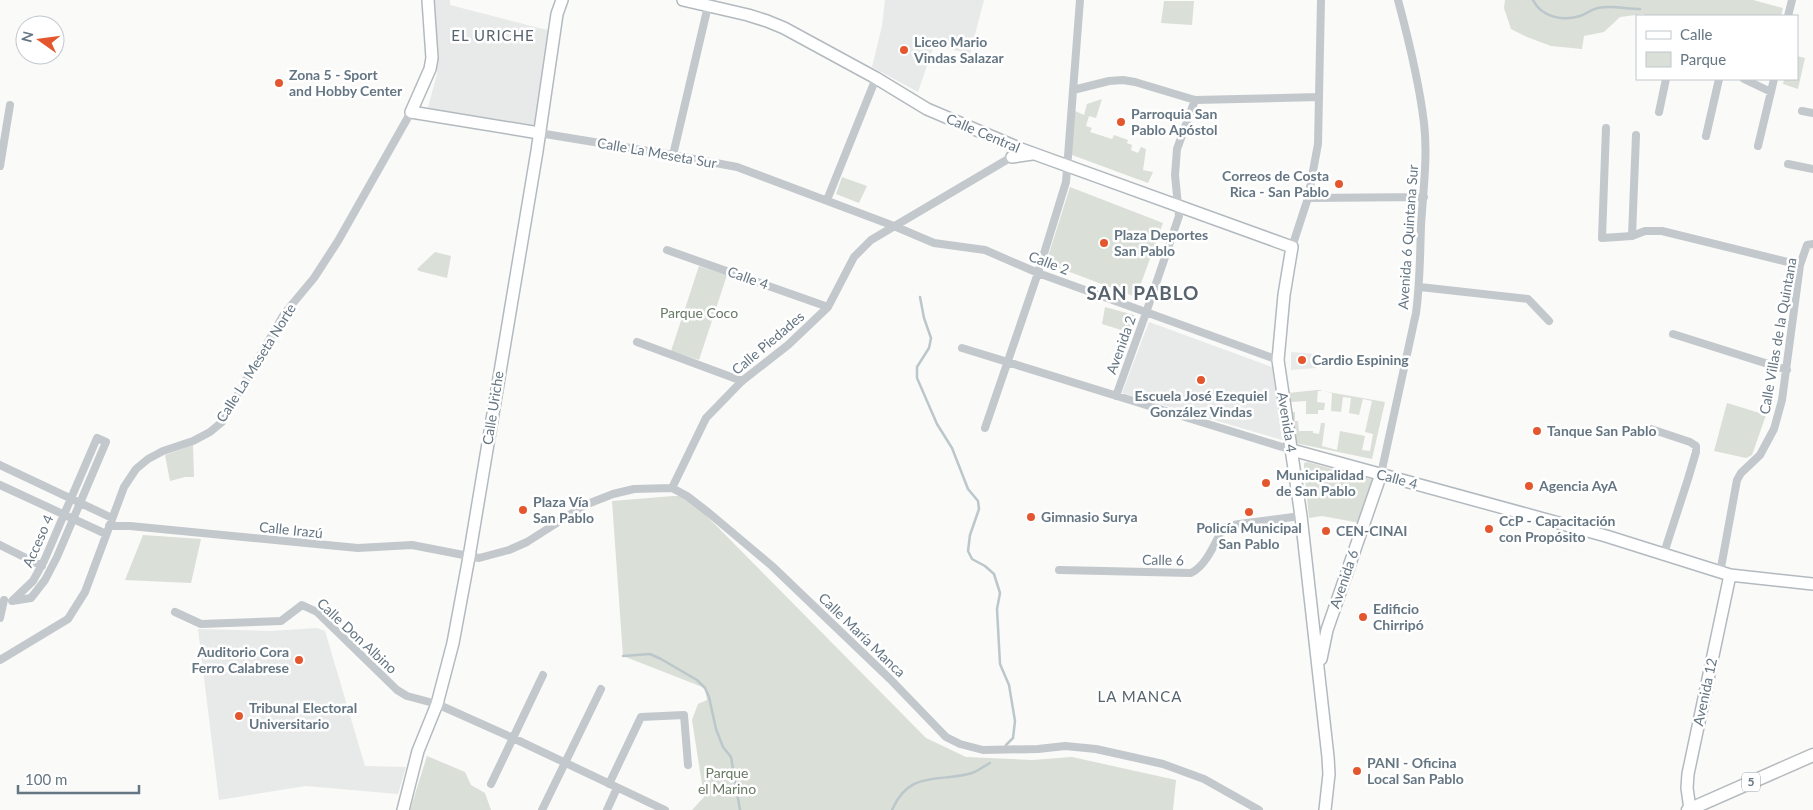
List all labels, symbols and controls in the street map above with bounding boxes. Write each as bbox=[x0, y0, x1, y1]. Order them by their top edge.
north arrow bbox=[15, 15, 65, 65]
legend bbox=[1636, 15, 1798, 80]
text: Calle bbox=[1680, 25, 1713, 43]
district label: EL URICHE bbox=[451, 26, 535, 44]
text: N bbox=[17, 29, 36, 44]
place label: Liceo Mario Vindas Salazar bbox=[913, 33, 1005, 66]
marker: Liceo Mario Vindas Salazar bbox=[898, 44, 910, 56]
text: Parque bbox=[1680, 50, 1726, 68]
place label: Zona 5 - Sport and Hobby Center bbox=[289, 66, 403, 99]
marker: Zona 5 - Sport and Hobby Center bbox=[273, 77, 285, 89]
place label: Parroquia San Pablo Apóstol bbox=[1131, 105, 1218, 138]
street label: Calle Central bbox=[944, 109, 1023, 156]
marker: Parroquia San Pablo Apóstol bbox=[1115, 116, 1127, 128]
street label: Calle La Meseta Sur bbox=[596, 134, 718, 171]
street label: Avenida 6 Quintana Sur bbox=[1394, 164, 1421, 310]
place label: Correos de Costa Rica - San Pablo bbox=[1222, 167, 1329, 200]
marker: Correos de Costa Rica - San Pablo bbox=[1333, 178, 1345, 190]
place label: Plaza Deportes San Pablo bbox=[1114, 226, 1208, 259]
marker: Plaza Deportes San Pablo bbox=[1098, 237, 1110, 249]
street label: Calle 2 bbox=[1027, 247, 1072, 278]
street label: Calle Villas de la Quintana bbox=[1755, 256, 1800, 416]
street label: Calle 4 bbox=[726, 262, 771, 293]
district label: SAN PABLO bbox=[1087, 281, 1199, 304]
street label: Calle La Meseta Norte bbox=[212, 300, 299, 425]
park label: Parque Coco bbox=[660, 304, 738, 321]
street label: Calle Piedades bbox=[728, 307, 807, 378]
street label: Avenida 2 bbox=[1102, 313, 1139, 376]
place label: Cardio Espining bbox=[1312, 351, 1409, 368]
marker: Cardio Espining bbox=[1296, 354, 1308, 366]
street label: Calle Uriche bbox=[478, 370, 507, 446]
marker: Escuela José Ezequiel González Vindas bbox=[1195, 374, 1207, 386]
place label: Escuela José Ezequiel González Vindas bbox=[1135, 387, 1267, 420]
street label: Avenida 4 bbox=[1274, 390, 1301, 453]
place label: Tanque San Pablo bbox=[1547, 422, 1657, 439]
marker: Tanque San Pablo bbox=[1531, 425, 1543, 437]
street label: Calle 4 bbox=[1375, 465, 1420, 492]
place label: Municipalidad de San Pablo bbox=[1276, 466, 1364, 499]
marker: Municipalidad de San Pablo bbox=[1260, 477, 1272, 489]
place label: Agencia AyA bbox=[1538, 477, 1618, 494]
marker: Agencia AyA bbox=[1523, 480, 1535, 492]
place label: Plaza Vía San Pablo bbox=[533, 493, 594, 526]
marker: Plaza Vía San Pablo bbox=[517, 504, 529, 516]
marker: Policía Municipal San Pablo bbox=[1243, 506, 1255, 518]
place label: Gimnasio Surya bbox=[1041, 508, 1138, 525]
marker: Gimnasio Surya bbox=[1025, 511, 1037, 523]
street label: Acceso 4 bbox=[18, 512, 57, 570]
place label: CcP - Capacitación con Propósito bbox=[1499, 512, 1616, 545]
street label: Calle Irazú bbox=[258, 518, 324, 541]
place label: Policía Municipal San Pablo bbox=[1196, 519, 1302, 552]
place label: CEN-CINAI bbox=[1336, 522, 1407, 539]
marker: CcP - Capacitación con Propósito bbox=[1483, 523, 1495, 535]
marker: CEN-CINAI bbox=[1320, 525, 1332, 537]
street label: Avenida 6 bbox=[1326, 547, 1361, 610]
street label: Calle 6 bbox=[1142, 551, 1184, 568]
street label: Calle María Manca bbox=[815, 589, 909, 680]
street label: Calle Don Albino bbox=[314, 594, 401, 677]
place label: Edificio Chirripó bbox=[1373, 600, 1424, 633]
marker: Edificio Chirripó bbox=[1357, 611, 1369, 623]
place label: Auditorio Cora Ferro Calabrese bbox=[192, 643, 290, 676]
marker: Auditorio Cora Ferro Calabrese bbox=[293, 654, 305, 666]
street label: Avenida 12 bbox=[1689, 656, 1720, 727]
district label: LA MANCA bbox=[1098, 687, 1182, 705]
place label: Tribunal Electoral Universitario bbox=[249, 699, 357, 732]
marker: Tribunal Electoral Universitario bbox=[233, 710, 245, 722]
place label: PANI - Oficina Local San Pablo bbox=[1367, 754, 1464, 787]
scale bar bbox=[18, 762, 139, 794]
park label: Parque el Marino bbox=[698, 764, 756, 797]
marker: PANI - Oficina Local San Pablo bbox=[1351, 765, 1363, 777]
text: 100 m bbox=[25, 770, 67, 788]
road number: 5 bbox=[1742, 772, 1760, 792]

